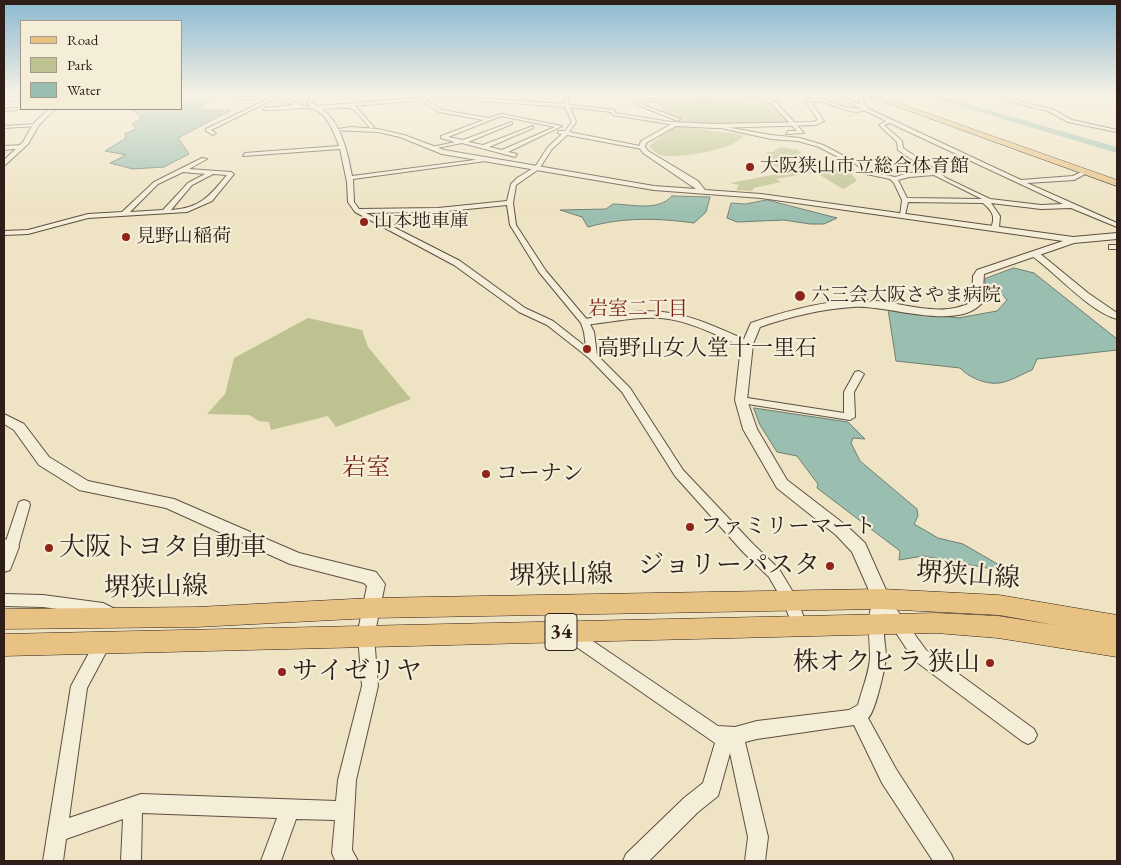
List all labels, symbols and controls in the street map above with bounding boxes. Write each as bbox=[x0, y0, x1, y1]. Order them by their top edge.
legend bbox=[20, 20, 182, 110]
text: Road bbox=[67, 30, 98, 49]
text: Park bbox=[67, 55, 93, 74]
text: Water bbox=[67, 80, 101, 99]
place label: 大阪狭山市立総合体育館 bbox=[760, 156, 969, 178]
marker: 大阪狭山市立総合体育館 bbox=[744, 161, 756, 173]
place label: 山本地車庫 bbox=[374, 211, 469, 233]
marker: 山本地車庫 bbox=[358, 216, 370, 228]
place label: 見野山稲荷 bbox=[136, 226, 231, 248]
marker: 見野山稲荷 bbox=[120, 231, 132, 243]
place label: 六三会大阪さやま病院 bbox=[811, 285, 1001, 307]
marker: 六三会大阪さやま病院 bbox=[793, 289, 807, 303]
district label: 岩室二丁目 bbox=[588, 298, 688, 322]
place label: 高野山女人堂十一里石 bbox=[597, 336, 817, 362]
marker: 高野山女人堂十一里石 bbox=[581, 343, 593, 355]
district label: 岩室 bbox=[342, 454, 390, 482]
place label: コーナン bbox=[496, 461, 584, 487]
marker: コーナン bbox=[480, 468, 492, 480]
place label: ファミリーマート bbox=[700, 514, 876, 540]
marker: ファミリーマート bbox=[684, 521, 696, 533]
place label: 大阪トヨタ自動車 bbox=[59, 532, 267, 564]
marker: 大阪トヨタ自動車 bbox=[43, 542, 55, 554]
place label: ジョリーパスタ bbox=[638, 550, 820, 582]
street label: 堺狭山線 bbox=[915, 557, 1021, 595]
street label: 堺狭山線 bbox=[509, 559, 613, 593]
marker: ジョリーパスタ bbox=[824, 560, 836, 572]
street label: 堺狭山線 bbox=[104, 571, 208, 605]
road number: 34 bbox=[545, 614, 577, 650]
place label: 株オクヒラ 狭山 bbox=[793, 647, 980, 679]
place label: サイゼリヤ bbox=[292, 656, 422, 688]
marker: 株オクヒラ 狭山 bbox=[984, 657, 996, 669]
marker: サイゼリヤ bbox=[276, 666, 288, 678]

